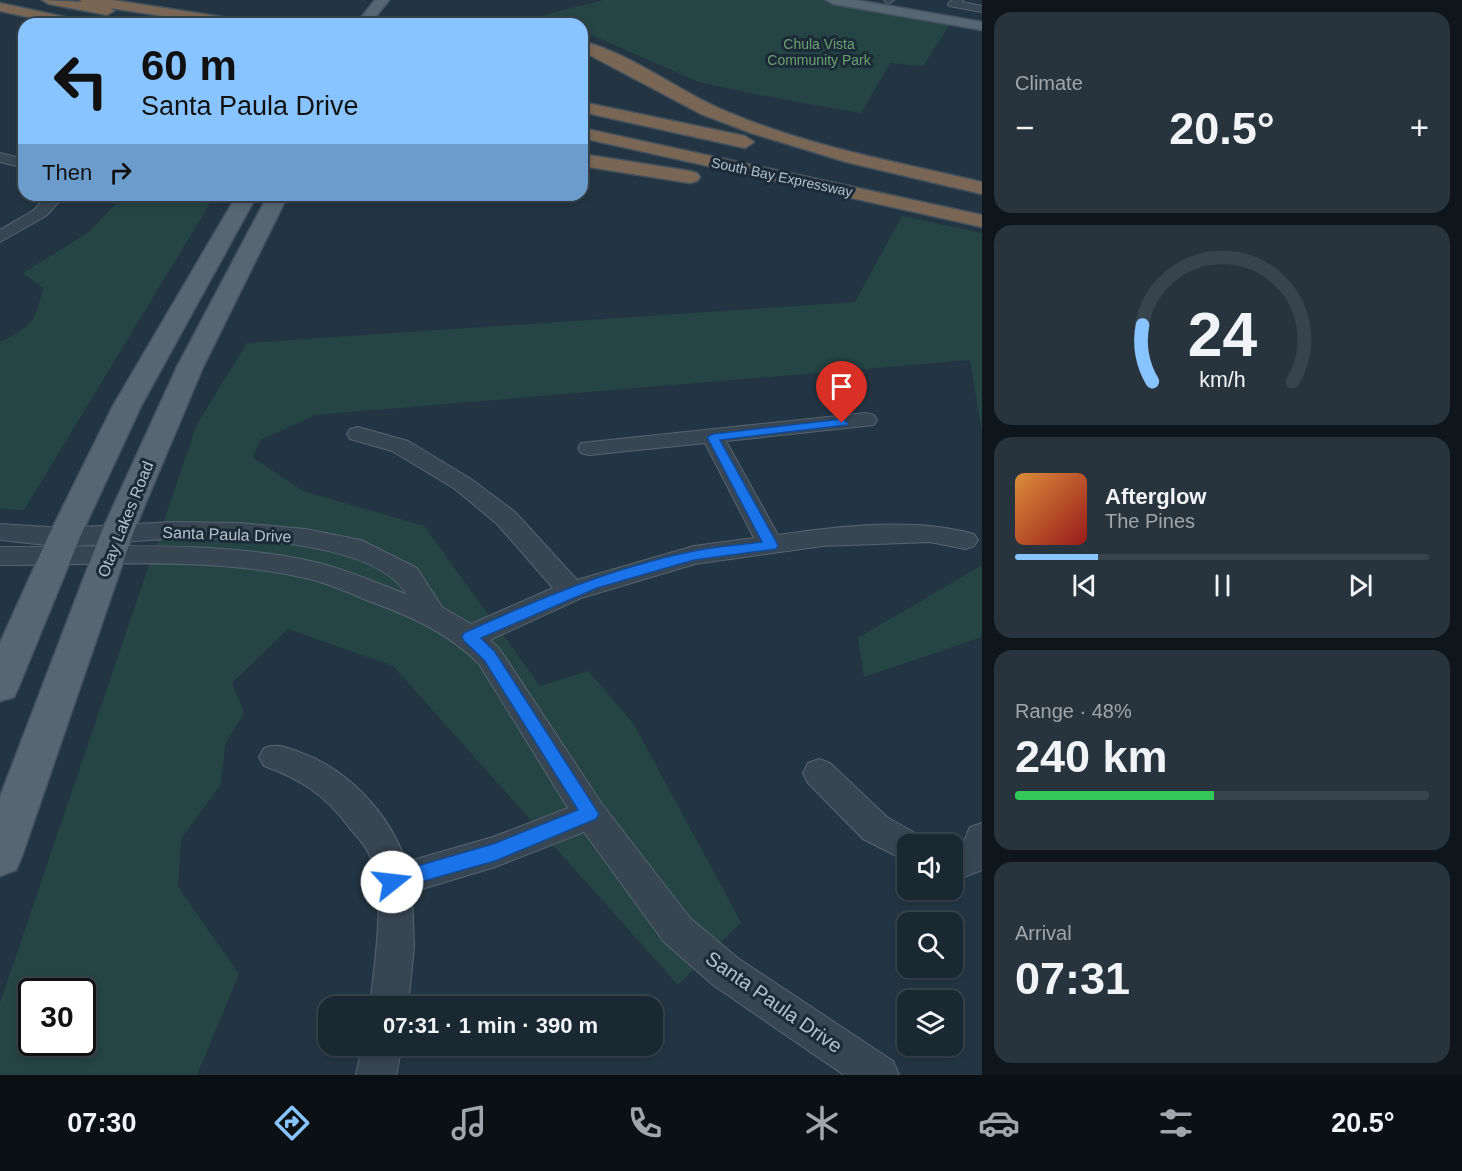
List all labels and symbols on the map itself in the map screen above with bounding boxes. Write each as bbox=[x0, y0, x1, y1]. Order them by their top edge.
park label: Chula Vista Community Park bbox=[767, 36, 872, 68]
street label: South Bay Expressway bbox=[710, 154, 854, 200]
pin bbox=[816, 361, 867, 423]
street label: Otay Lakes Road bbox=[94, 459, 157, 580]
street label: Santa Paula Drive bbox=[162, 524, 292, 545]
position arrow bbox=[360, 850, 424, 914]
street label: Santa Paula Drive bbox=[702, 947, 846, 1057]
speed limit sign: 30 bbox=[18, 978, 96, 1056]

